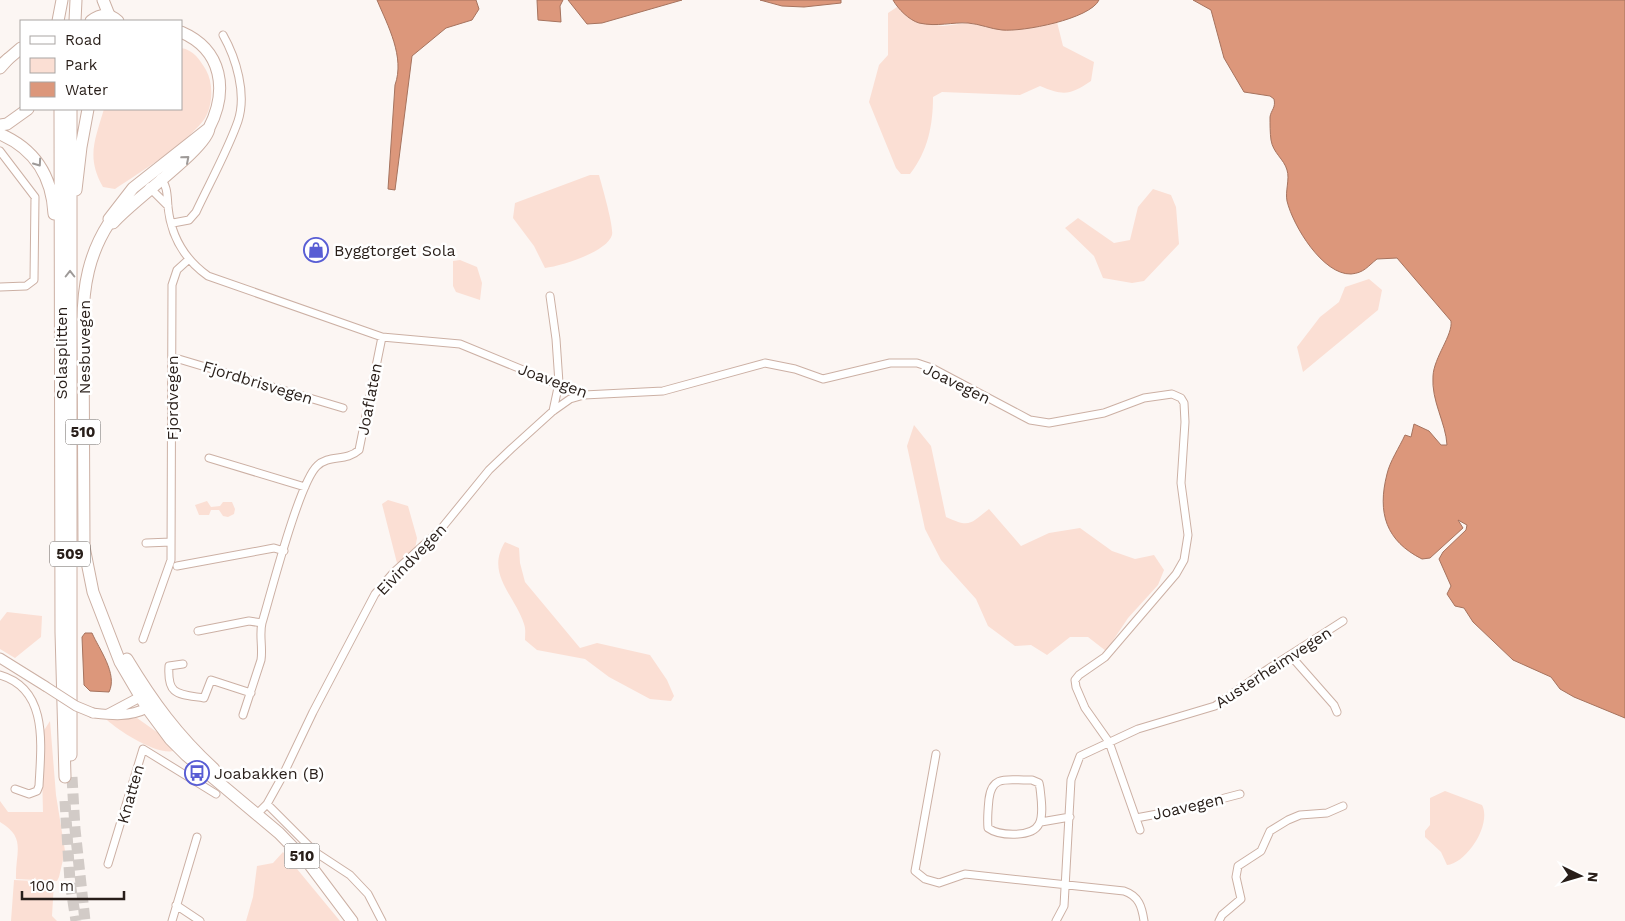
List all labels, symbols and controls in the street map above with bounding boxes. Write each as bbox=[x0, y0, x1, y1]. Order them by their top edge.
legend bbox=[20, 20, 182, 110]
text: Road bbox=[65, 31, 102, 49]
text: Park bbox=[65, 56, 98, 74]
text: Water bbox=[65, 81, 108, 99]
one-way arrow bbox=[180, 156, 189, 165]
one-way arrow bbox=[32, 157, 41, 167]
shop icon: Byggtorget Sola bbox=[303, 237, 329, 263]
place label: Byggtorget Sola bbox=[334, 241, 456, 260]
one-way arrow bbox=[65, 270, 75, 278]
street label: Nesbuvegen bbox=[75, 300, 94, 394]
street label: Solasplitten bbox=[52, 307, 71, 399]
street label: Fjordvegen bbox=[163, 355, 182, 441]
street label: Fjordbrisvegen bbox=[200, 357, 315, 408]
street label: Joavegen bbox=[516, 359, 590, 402]
street label: Joavegen bbox=[920, 359, 994, 408]
street label: Joaflaten bbox=[353, 361, 386, 437]
road number: 510 bbox=[66, 420, 100, 444]
street label: Eivindvegen bbox=[373, 520, 450, 599]
road number: 509 bbox=[50, 542, 90, 566]
street label: Austerheimvegen bbox=[1212, 623, 1335, 712]
bus stop icon: Joabakken (B) bbox=[184, 760, 210, 786]
street label: Knatten bbox=[113, 762, 148, 826]
place label: Joabakken (B) bbox=[214, 764, 324, 783]
street label: Joavegen bbox=[1151, 789, 1226, 824]
road number: 510 bbox=[284, 844, 320, 868]
north arrow bbox=[1555, 851, 1605, 901]
scale bar bbox=[22, 868, 125, 900]
text: N bbox=[1585, 871, 1601, 883]
text: 100 m bbox=[30, 877, 74, 895]

